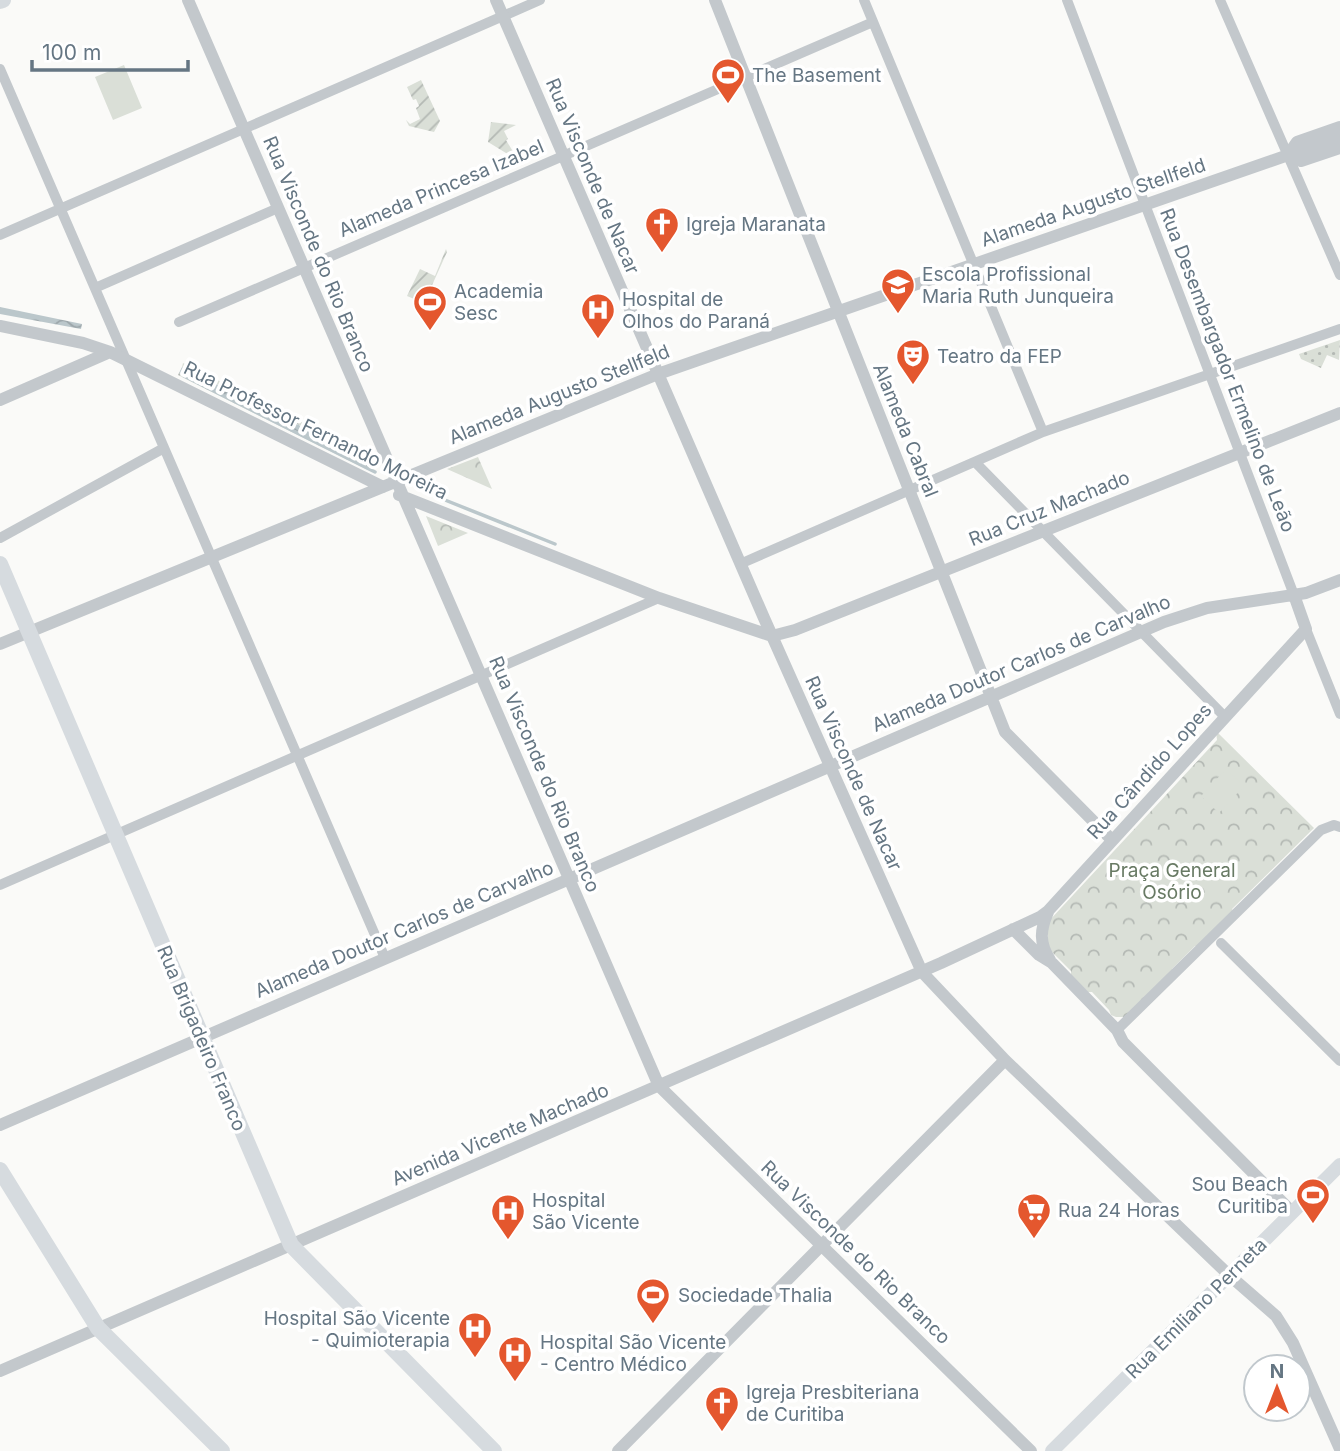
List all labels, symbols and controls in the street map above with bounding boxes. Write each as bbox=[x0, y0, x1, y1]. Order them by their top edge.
scale bar bbox=[32, 28, 187, 72]
text: 100 m bbox=[42, 40, 101, 65]
sports icon: The Basement bbox=[709, 56, 747, 105]
place label: The Basement bbox=[752, 64, 881, 87]
street label: Rua Visconde de Nacar bbox=[541, 75, 644, 278]
street label: Rua Visconde do Rio Branco bbox=[258, 133, 379, 376]
street label: Alameda Princesa Izabel bbox=[335, 135, 547, 242]
street label: Alameda Augusto Stellfeld bbox=[978, 153, 1209, 252]
church icon: Igreja Maranata bbox=[643, 205, 681, 254]
street label: Rua Desembargador Ermelino de Leão bbox=[1155, 205, 1300, 535]
place label: Igreja Maranata bbox=[686, 213, 826, 236]
place label: Escola Profissional Maria Ruth Junqueira bbox=[922, 263, 1114, 308]
school or university icon: Escola Profissional Maria Ruth Junqueira bbox=[879, 266, 917, 315]
place label: Academia Sesc bbox=[454, 280, 543, 325]
sports icon: Academia Sesc bbox=[411, 283, 449, 332]
place label: Hospital de Olhos do Paraná bbox=[622, 288, 770, 333]
hospital icon: Hospital de Olhos do Paraná bbox=[579, 291, 617, 340]
theatre icon: Teatro da FEP bbox=[894, 337, 932, 386]
street label: Alameda Augusto Stellfeld bbox=[445, 340, 673, 449]
place label: Teatro da FEP bbox=[937, 345, 1062, 368]
street label: Rua Professor Fernando Moreira bbox=[180, 356, 451, 505]
street label: Alameda Cabral bbox=[868, 360, 943, 500]
street label: Rua Cruz Machado bbox=[966, 466, 1133, 551]
street label: Alameda Doutor Carlos de Carvalho bbox=[869, 590, 1174, 737]
street label: Rua Visconde do Rio Branco bbox=[484, 653, 605, 896]
street label: Rua Visconde de Nacar bbox=[800, 672, 907, 874]
street label: Rua Cândido Lopes bbox=[1082, 699, 1216, 844]
street label: Alameda Doutor Carlos de Carvalho bbox=[252, 856, 557, 1003]
park label: Praça General Osório bbox=[1109, 859, 1236, 904]
street label: Rua Brigadeiro Franco bbox=[152, 942, 251, 1134]
street label: Avenida Vicente Machado bbox=[388, 1078, 612, 1191]
street label: Rua Visconde do Rio Branco bbox=[756, 1156, 955, 1349]
place label: Sou Beach Curitiba bbox=[1191, 1173, 1288, 1218]
sports icon: Sou Beach Curitiba bbox=[1294, 1176, 1332, 1225]
place label: Hospital São Vicente bbox=[532, 1189, 640, 1234]
supermarket icon: Rua 24 Horas bbox=[1015, 1191, 1053, 1240]
hospital icon: Hospital São Vicente bbox=[489, 1192, 527, 1241]
place label: Rua 24 Horas bbox=[1058, 1199, 1180, 1222]
street label: Rua Emiliano Perneta bbox=[1121, 1233, 1272, 1384]
sports icon: Sociedade Thalia bbox=[634, 1276, 672, 1325]
place label: Sociedade Thalia bbox=[678, 1284, 833, 1307]
place label: Hospital São Vicente - Quimioterapia bbox=[264, 1307, 450, 1352]
hospital icon: Hospital São Vicente - Quimioterapia bbox=[456, 1310, 494, 1359]
place label: Hospital São Vicente - Centro Médico bbox=[540, 1331, 726, 1376]
hospital icon: Hospital São Vicente - Centro Médico bbox=[496, 1334, 534, 1383]
north arrow bbox=[1242, 1353, 1312, 1423]
text: N bbox=[1270, 1360, 1284, 1383]
place label: Igreja Presbiteriana de Curitiba bbox=[746, 1381, 919, 1426]
church icon: Igreja Presbiteriana de Curitiba bbox=[703, 1384, 741, 1433]

